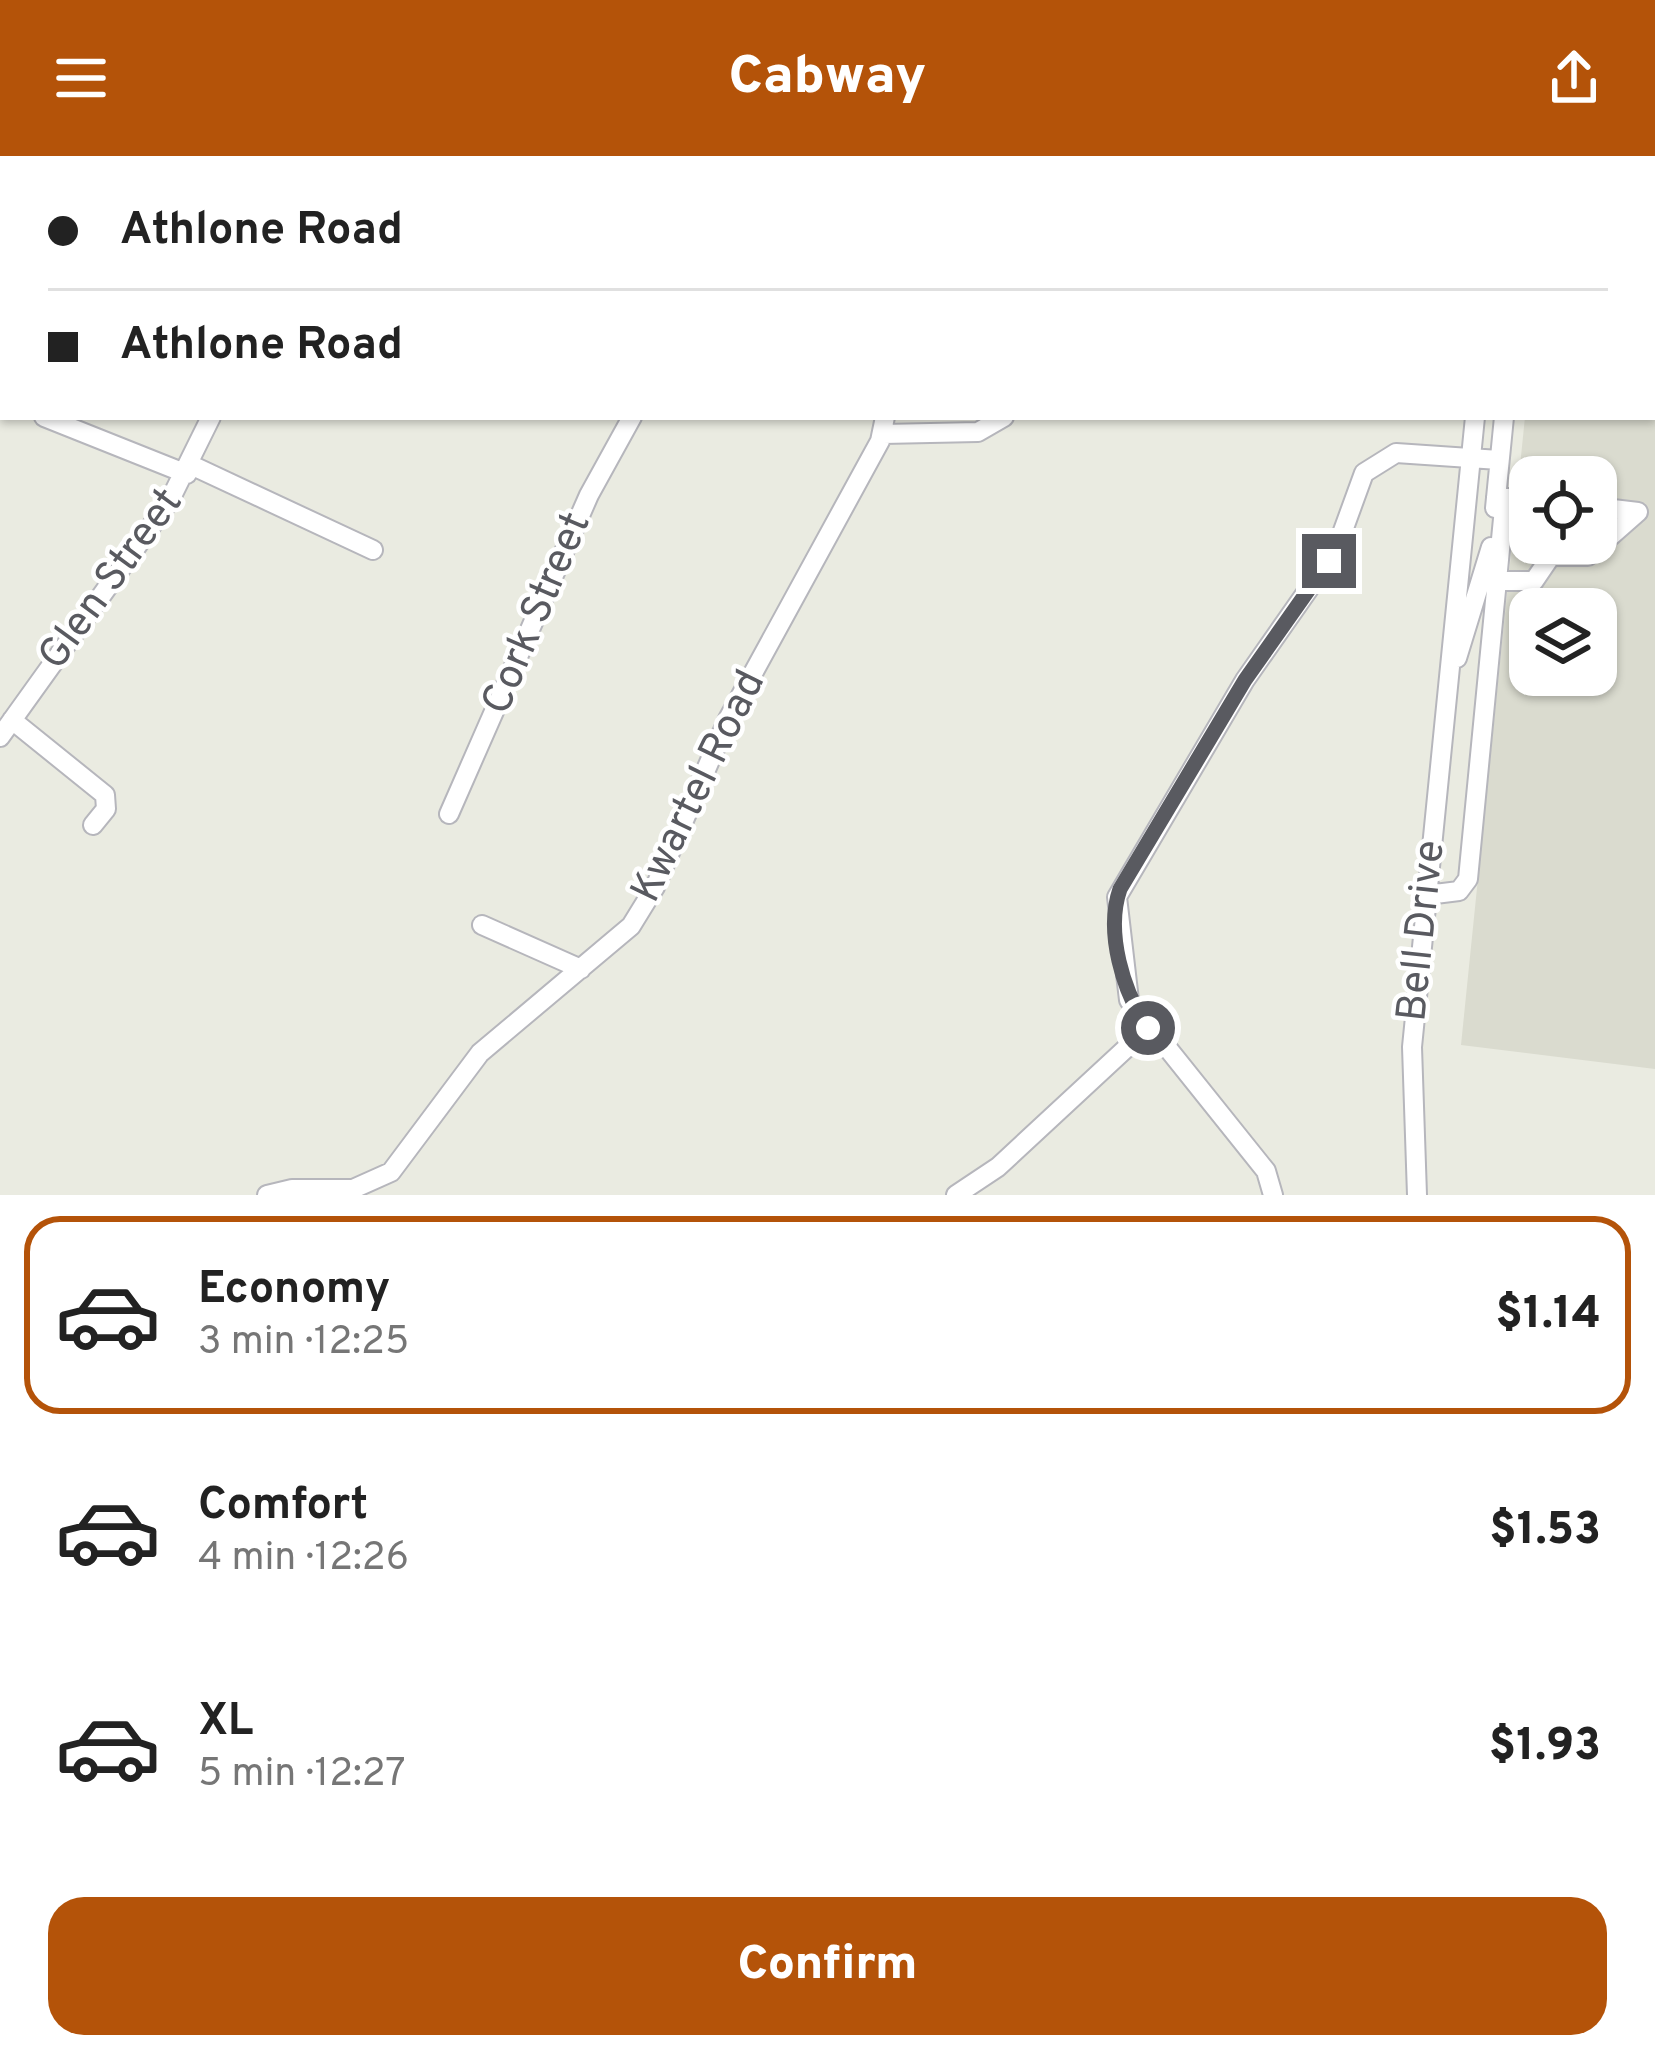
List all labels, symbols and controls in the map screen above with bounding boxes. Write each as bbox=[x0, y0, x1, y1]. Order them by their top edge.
text: Cabway bbox=[729, 44, 926, 113]
icon: menu bbox=[48, 45, 114, 111]
icon: share bbox=[1541, 45, 1607, 111]
text: Athlone Road bbox=[120, 203, 403, 260]
text: Athlone Road bbox=[120, 318, 403, 375]
map controls bbox=[1509, 456, 1617, 696]
button: locate bbox=[1509, 456, 1617, 564]
street label: Glen Street bbox=[28, 479, 196, 681]
street label: Cork Street bbox=[472, 505, 604, 723]
route end bbox=[1302, 534, 1356, 588]
button: layers bbox=[1509, 588, 1617, 696]
street label: Kwartel Road bbox=[621, 662, 779, 912]
street label: Bell Drive bbox=[1387, 838, 1459, 1024]
route start bbox=[1121, 1001, 1175, 1055]
icon: car bbox=[54, 1261, 162, 1369]
text: Economy bbox=[198, 1262, 390, 1319]
text: $1.14 bbox=[1496, 1287, 1601, 1344]
text: 3 min · 12:25 bbox=[198, 1319, 409, 1368]
icon: car bbox=[54, 1477, 162, 1585]
text: Comfort bbox=[198, 1478, 368, 1535]
text: $1.53 bbox=[1489, 1503, 1601, 1560]
text: 4 min · 12:26 bbox=[198, 1535, 409, 1584]
icon: car bbox=[54, 1693, 162, 1801]
text: XL bbox=[198, 1694, 253, 1751]
text: $1.93 bbox=[1489, 1719, 1601, 1776]
text: 5 min · 12:27 bbox=[198, 1751, 406, 1800]
button: Confirm bbox=[48, 1897, 1607, 2035]

